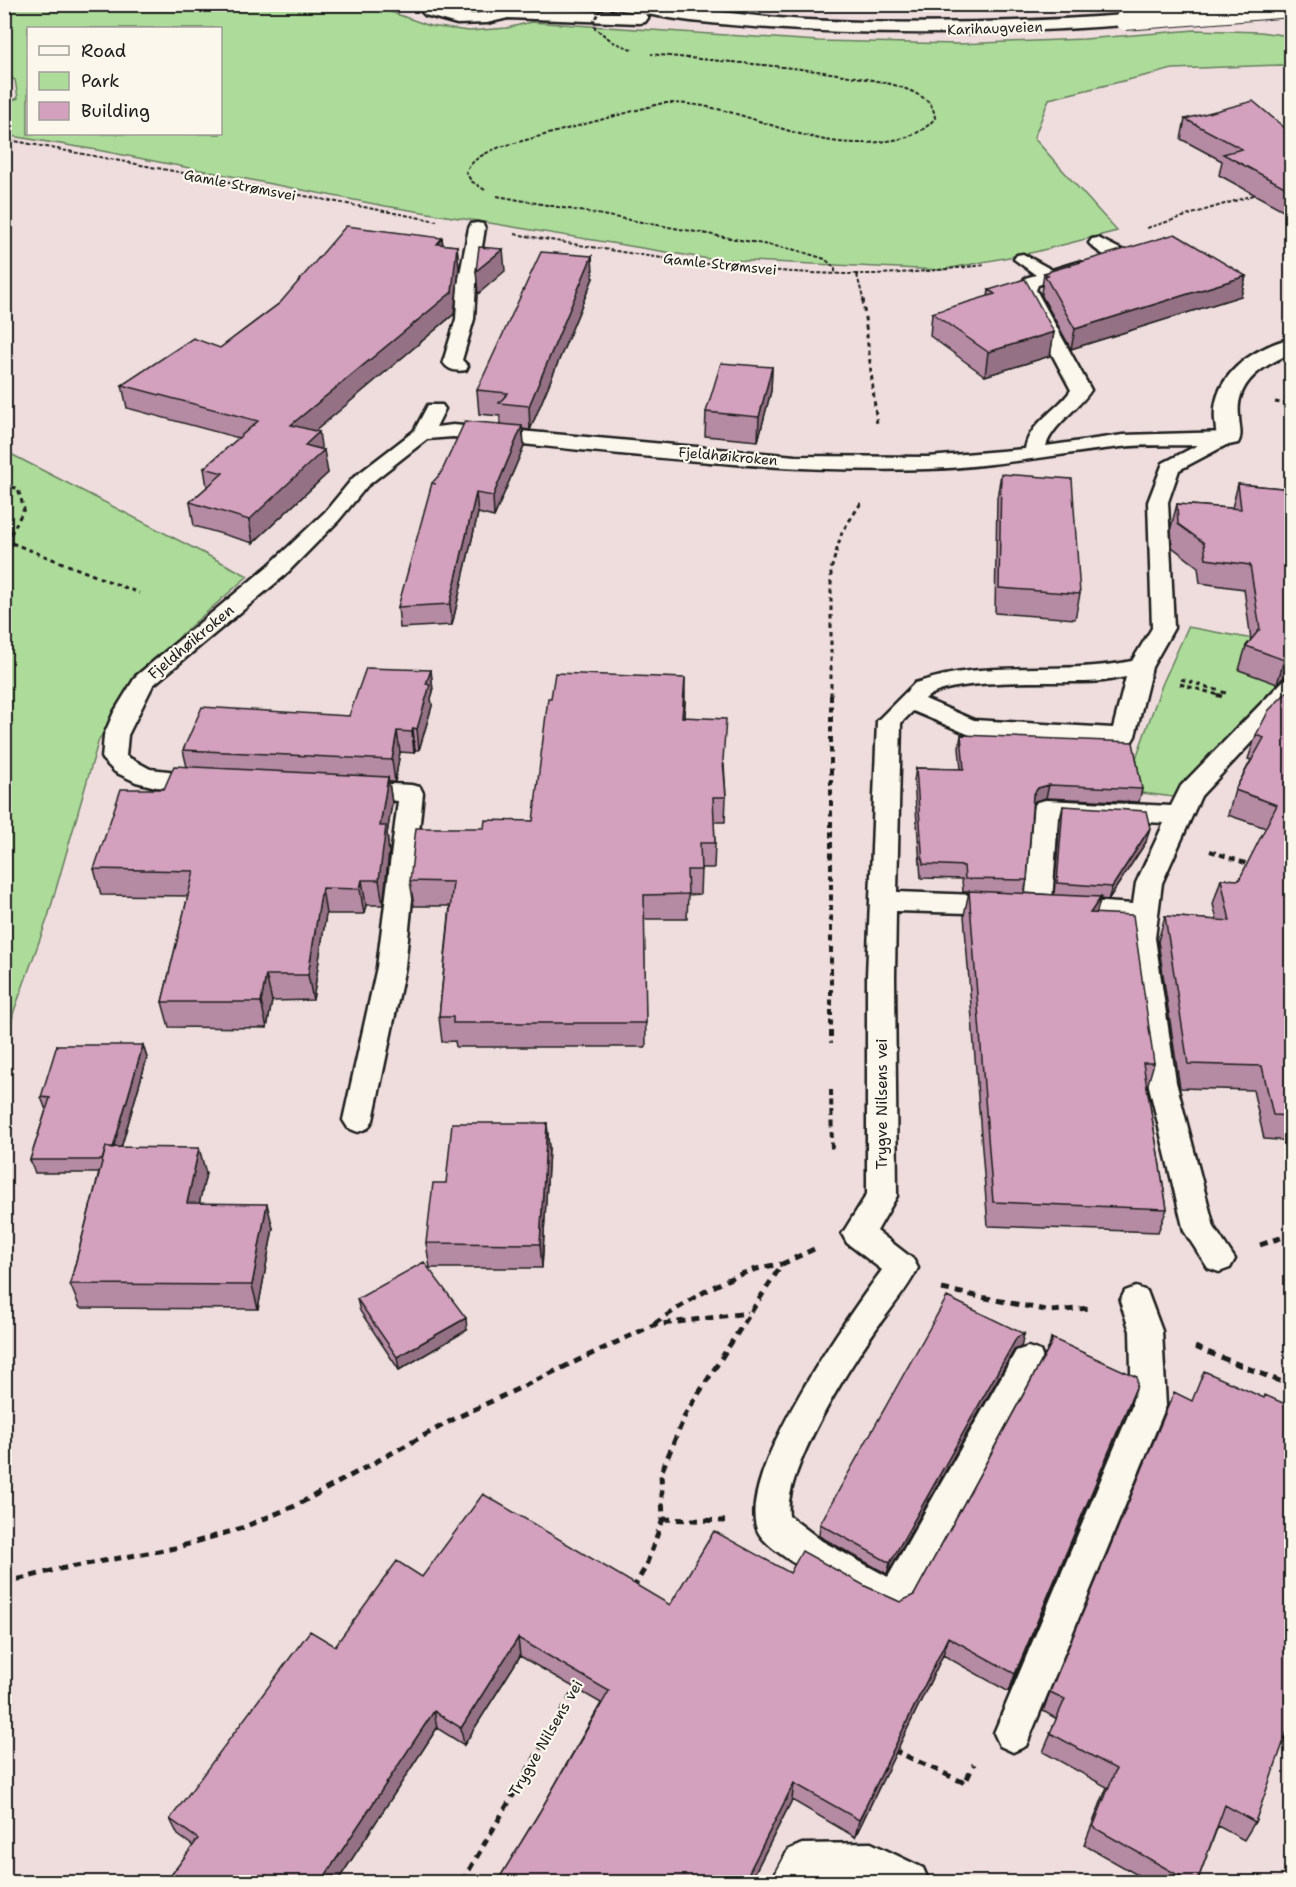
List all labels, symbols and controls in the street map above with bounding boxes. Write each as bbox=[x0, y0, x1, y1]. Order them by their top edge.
street label: Karihaugveien bbox=[947, 17, 1044, 39]
legend bbox=[27, 27, 222, 135]
text: Road bbox=[81, 39, 126, 63]
text: Park bbox=[81, 69, 120, 93]
text: Building bbox=[81, 99, 150, 123]
street label: Gamle Strømsvei bbox=[182, 165, 298, 205]
street label: Gamle Strømsvei bbox=[662, 249, 778, 279]
street label: Fjeldhøikroken bbox=[678, 443, 779, 469]
street label: Fjeldhøikroken bbox=[144, 600, 238, 684]
street label: Trygve Nilsens vei bbox=[872, 1038, 892, 1170]
street label: Trygve Nilsens vei bbox=[505, 1676, 587, 1800]

